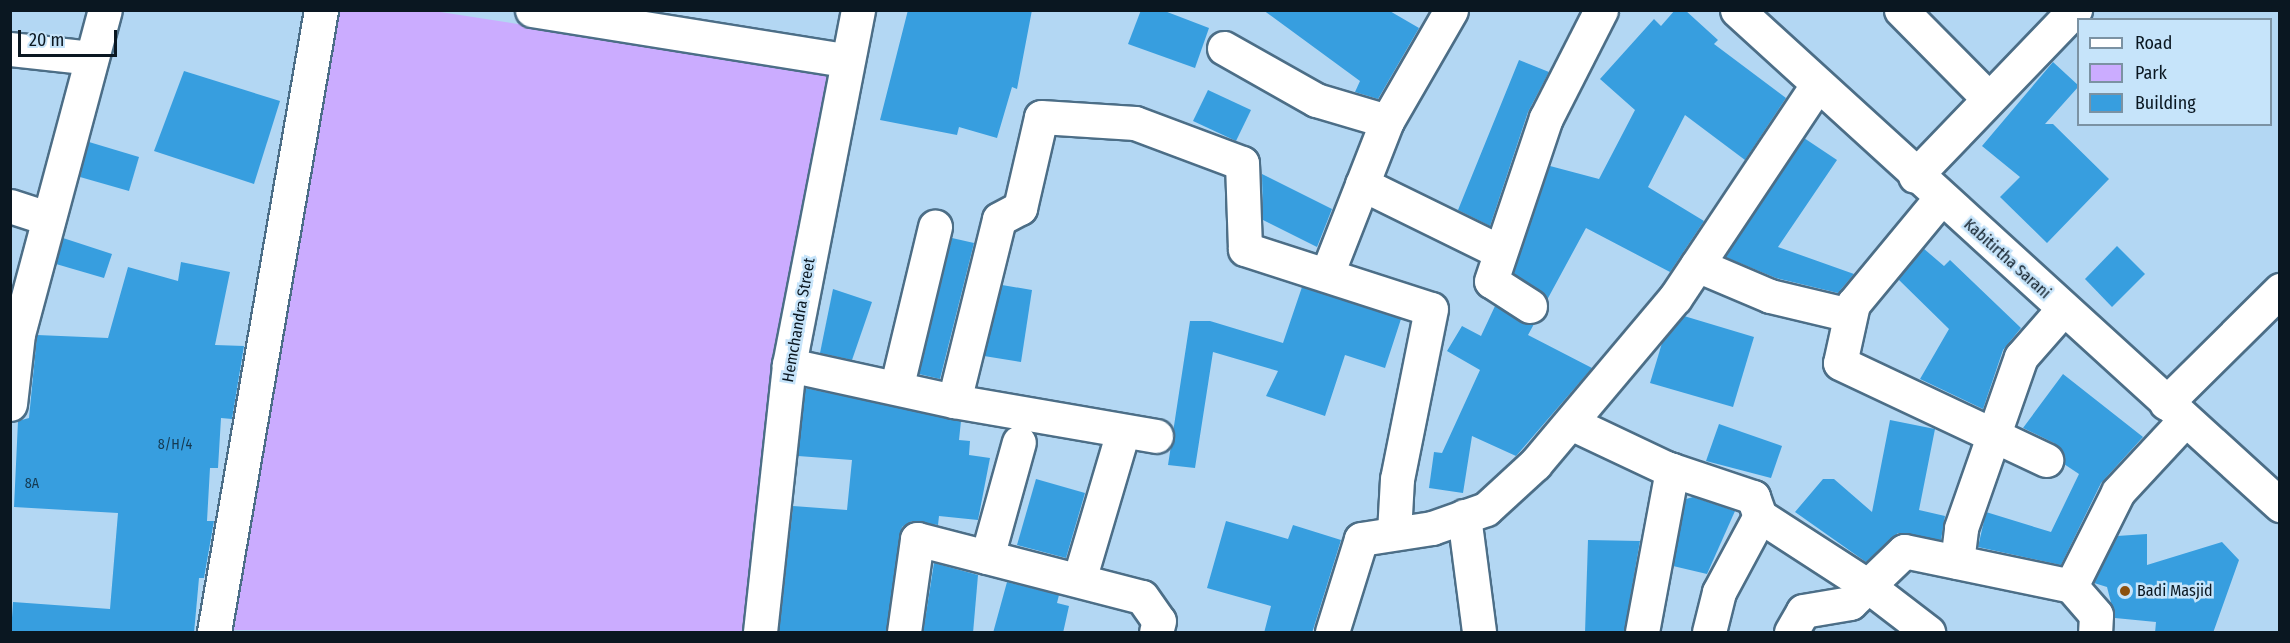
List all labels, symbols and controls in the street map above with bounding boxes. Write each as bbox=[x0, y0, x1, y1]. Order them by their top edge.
scale bar bbox=[21, 18, 120, 56]
legend bbox=[2077, 18, 2272, 126]
text: 20 m bbox=[29, 29, 64, 51]
text: Road bbox=[2135, 32, 2172, 54]
text: Park bbox=[2135, 62, 2167, 84]
text: Building bbox=[2135, 92, 2196, 114]
street label: Kabitirtha Sarani bbox=[1960, 215, 2054, 303]
street label: Hemchandra Street bbox=[779, 256, 819, 384]
house number: 8/H/4 bbox=[158, 437, 192, 453]
house number: 8A bbox=[25, 476, 39, 492]
place label: Badi Masjid bbox=[2137, 581, 2213, 601]
marker: Badi Masjid bbox=[2118, 584, 2132, 598]

